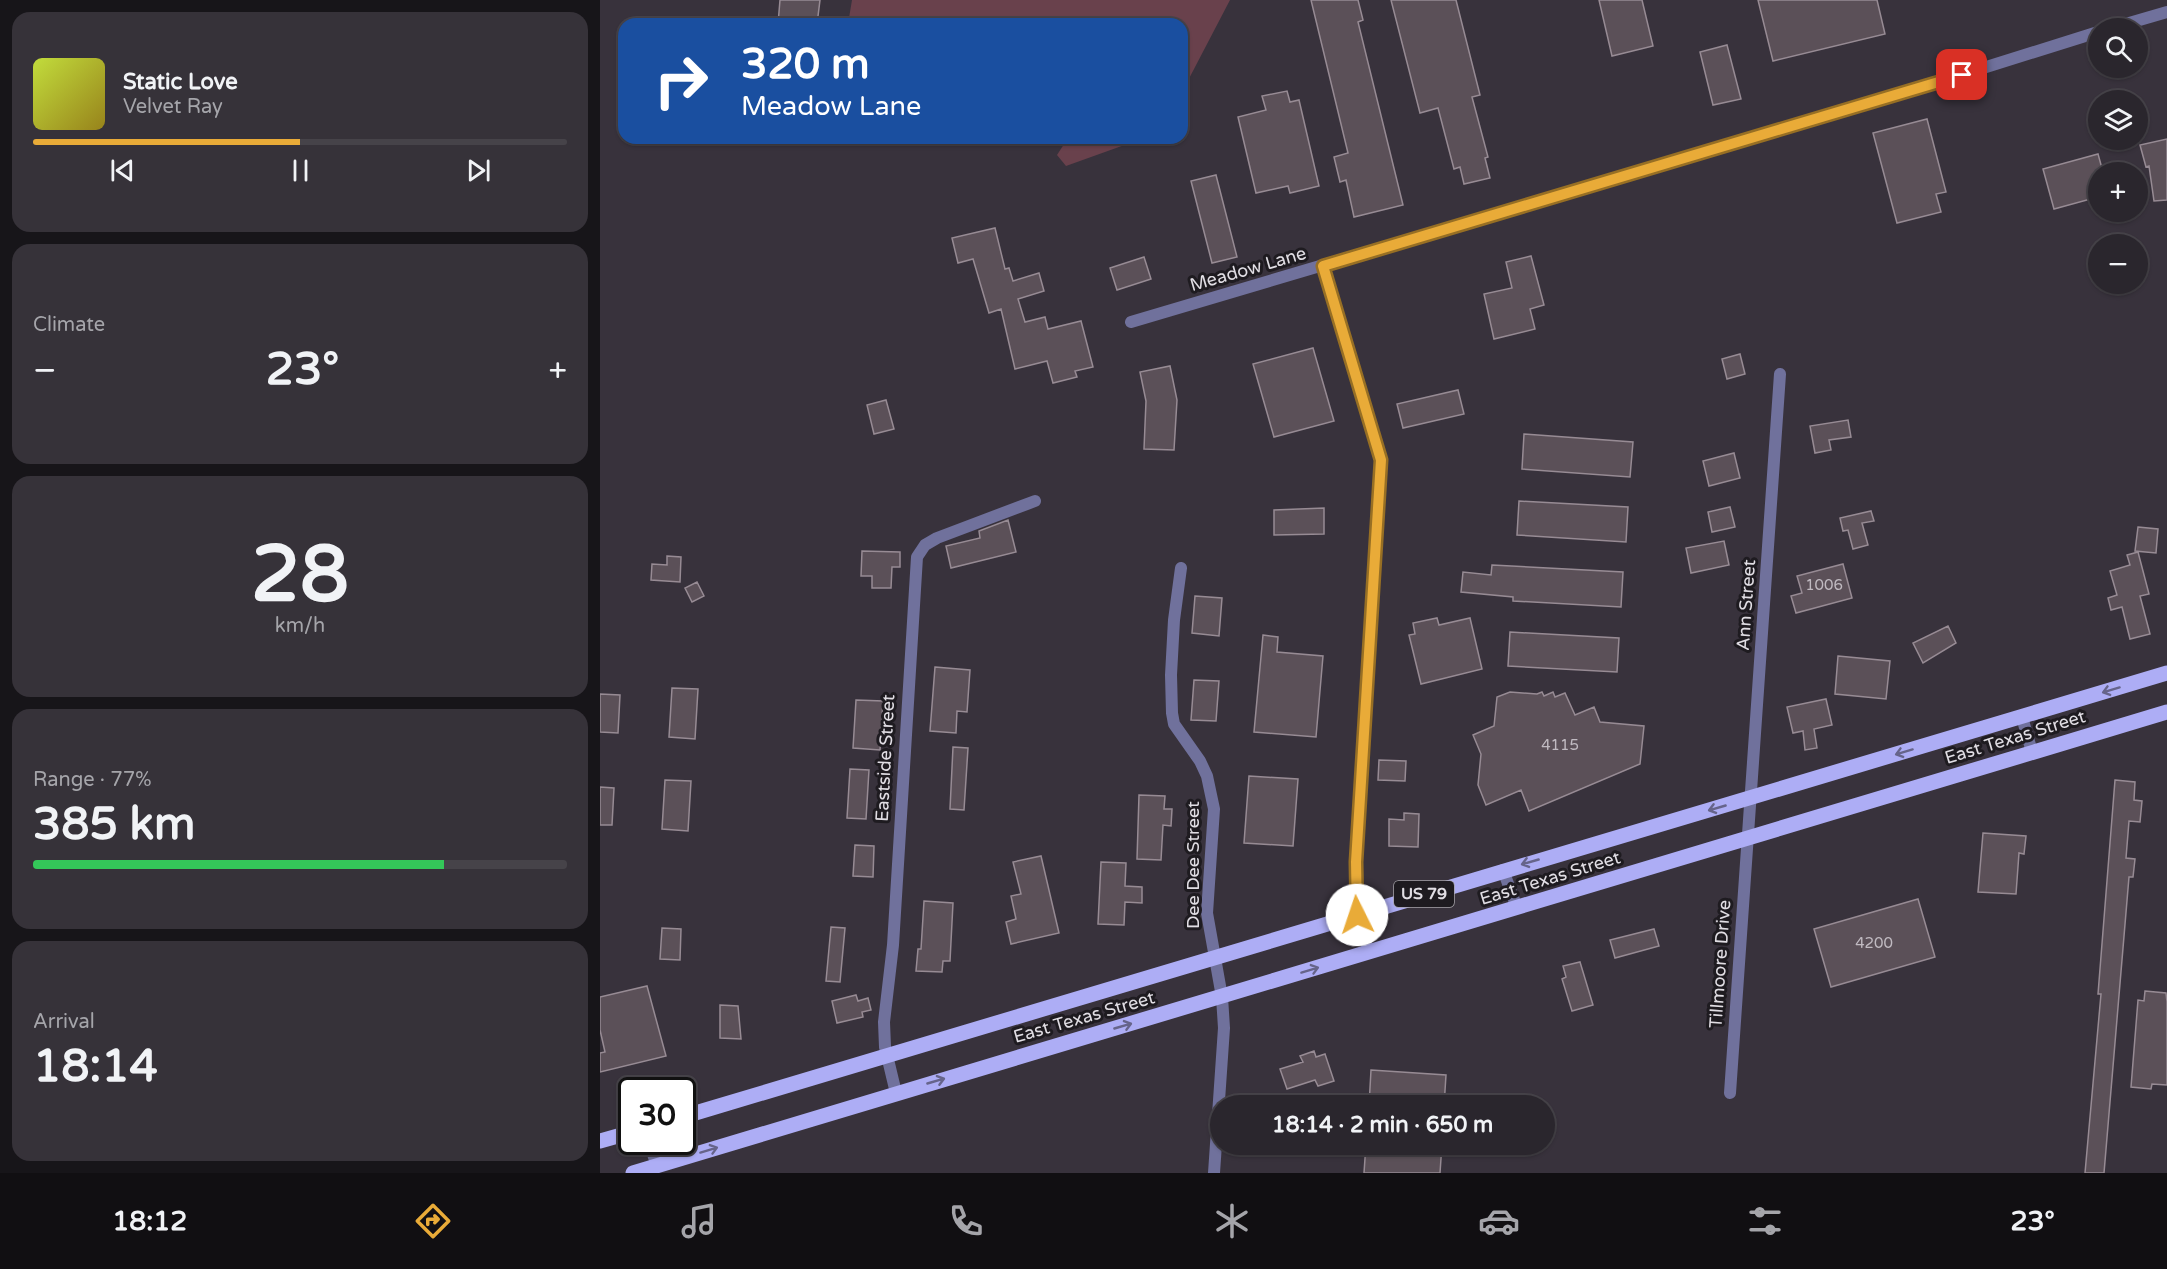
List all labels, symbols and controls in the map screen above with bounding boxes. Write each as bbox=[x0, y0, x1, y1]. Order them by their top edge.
map controls bbox=[2088, 18, 2148, 294]
button: search bbox=[2088, 18, 2148, 78]
text: 320 m bbox=[741, 39, 870, 90]
icon: right bbox=[642, 42, 720, 120]
pin bbox=[1936, 49, 1987, 100]
icon: arrive bbox=[1945, 58, 1978, 91]
text: Static Love bbox=[123, 69, 238, 95]
text: Meadow Lane bbox=[741, 90, 921, 123]
button: layers bbox=[2088, 90, 2148, 150]
text: Velvet Ray bbox=[123, 95, 223, 119]
icon: previous bbox=[106, 154, 139, 187]
icon: pause bbox=[284, 154, 317, 187]
icon: next bbox=[462, 154, 495, 187]
button: + bbox=[2088, 162, 2148, 222]
button: − bbox=[2088, 234, 2148, 294]
street label: Meadow Lane bbox=[1187, 242, 1309, 296]
text: Climate bbox=[33, 313, 105, 337]
text: 23° bbox=[266, 343, 339, 397]
text: − bbox=[33, 351, 57, 390]
text: + bbox=[548, 351, 567, 390]
text: 28 bbox=[251, 528, 349, 622]
street label: Ann Street bbox=[1732, 559, 1760, 651]
house number: 1006 bbox=[1805, 576, 1843, 594]
text: km/h bbox=[275, 614, 325, 638]
one-way arrow bbox=[2102, 685, 2121, 696]
street label: Eastside Street bbox=[871, 694, 899, 822]
street label: East Texas Street bbox=[1942, 705, 2088, 769]
house number: 4115 bbox=[1541, 736, 1579, 754]
one-way arrow bbox=[1895, 747, 1914, 758]
text: Range · 77% bbox=[33, 768, 152, 792]
text: 385 km bbox=[33, 798, 195, 852]
street label: Dee Dee Street bbox=[1182, 801, 1204, 929]
one-way arrow bbox=[1708, 803, 1727, 814]
street label: East Texas Street bbox=[1477, 846, 1623, 910]
one-way arrow bbox=[1521, 857, 1540, 868]
road number: US 79 bbox=[1394, 881, 1454, 907]
position arrow bbox=[1325, 883, 1389, 947]
street label: Tillmoore Drive bbox=[1705, 899, 1735, 1029]
house number: 4200 bbox=[1855, 934, 1893, 952]
one-way arrow bbox=[1300, 964, 1319, 975]
street label: East Texas Street bbox=[1011, 986, 1157, 1048]
text: Arrival bbox=[33, 1010, 95, 1034]
one-way arrow bbox=[1113, 1020, 1132, 1031]
text: 18:14 bbox=[33, 1040, 158, 1094]
one-way arrow bbox=[926, 1075, 945, 1086]
speed limit sign: 30 bbox=[618, 1077, 696, 1155]
text: 18:14 · 2 min · 650 m bbox=[1272, 1112, 1493, 1138]
one-way arrow bbox=[699, 1144, 718, 1155]
icon: directions bbox=[412, 1200, 454, 1242]
icon: music bbox=[678, 1200, 720, 1242]
icon: phone bbox=[945, 1200, 987, 1242]
icon: climate bbox=[1211, 1200, 1253, 1242]
icon: car bbox=[1478, 1200, 1520, 1242]
icon: filters bbox=[1744, 1200, 1786, 1242]
text: 18:12 bbox=[112, 1205, 187, 1238]
text: 23° bbox=[2011, 1205, 2055, 1238]

